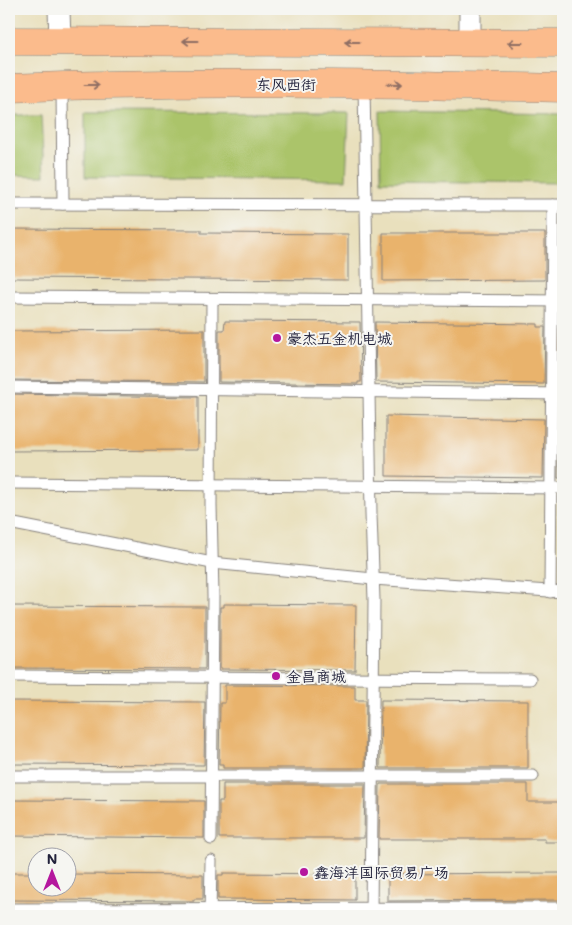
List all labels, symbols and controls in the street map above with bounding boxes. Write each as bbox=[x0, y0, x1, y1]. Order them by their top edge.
one-way arrow bbox=[182, 37, 198, 46]
one-way arrow bbox=[344, 37, 360, 47]
one-way arrow bbox=[507, 38, 523, 48]
street label: 东风西街 bbox=[256, 74, 316, 94]
one-way arrow bbox=[84, 80, 100, 90]
one-way arrow bbox=[387, 80, 403, 89]
place label: 豪杰五金机电城 bbox=[287, 328, 392, 348]
marker: 豪杰五金机电城 bbox=[271, 332, 283, 344]
place label: 金昌商城 bbox=[286, 666, 346, 686]
marker: 金昌商城 bbox=[270, 670, 282, 682]
north arrow bbox=[28, 848, 78, 898]
text: N bbox=[47, 849, 57, 868]
place label: 鑫海洋国际贸易广场 bbox=[314, 862, 449, 882]
marker: 鑫海洋国际贸易广场 bbox=[298, 866, 310, 878]

